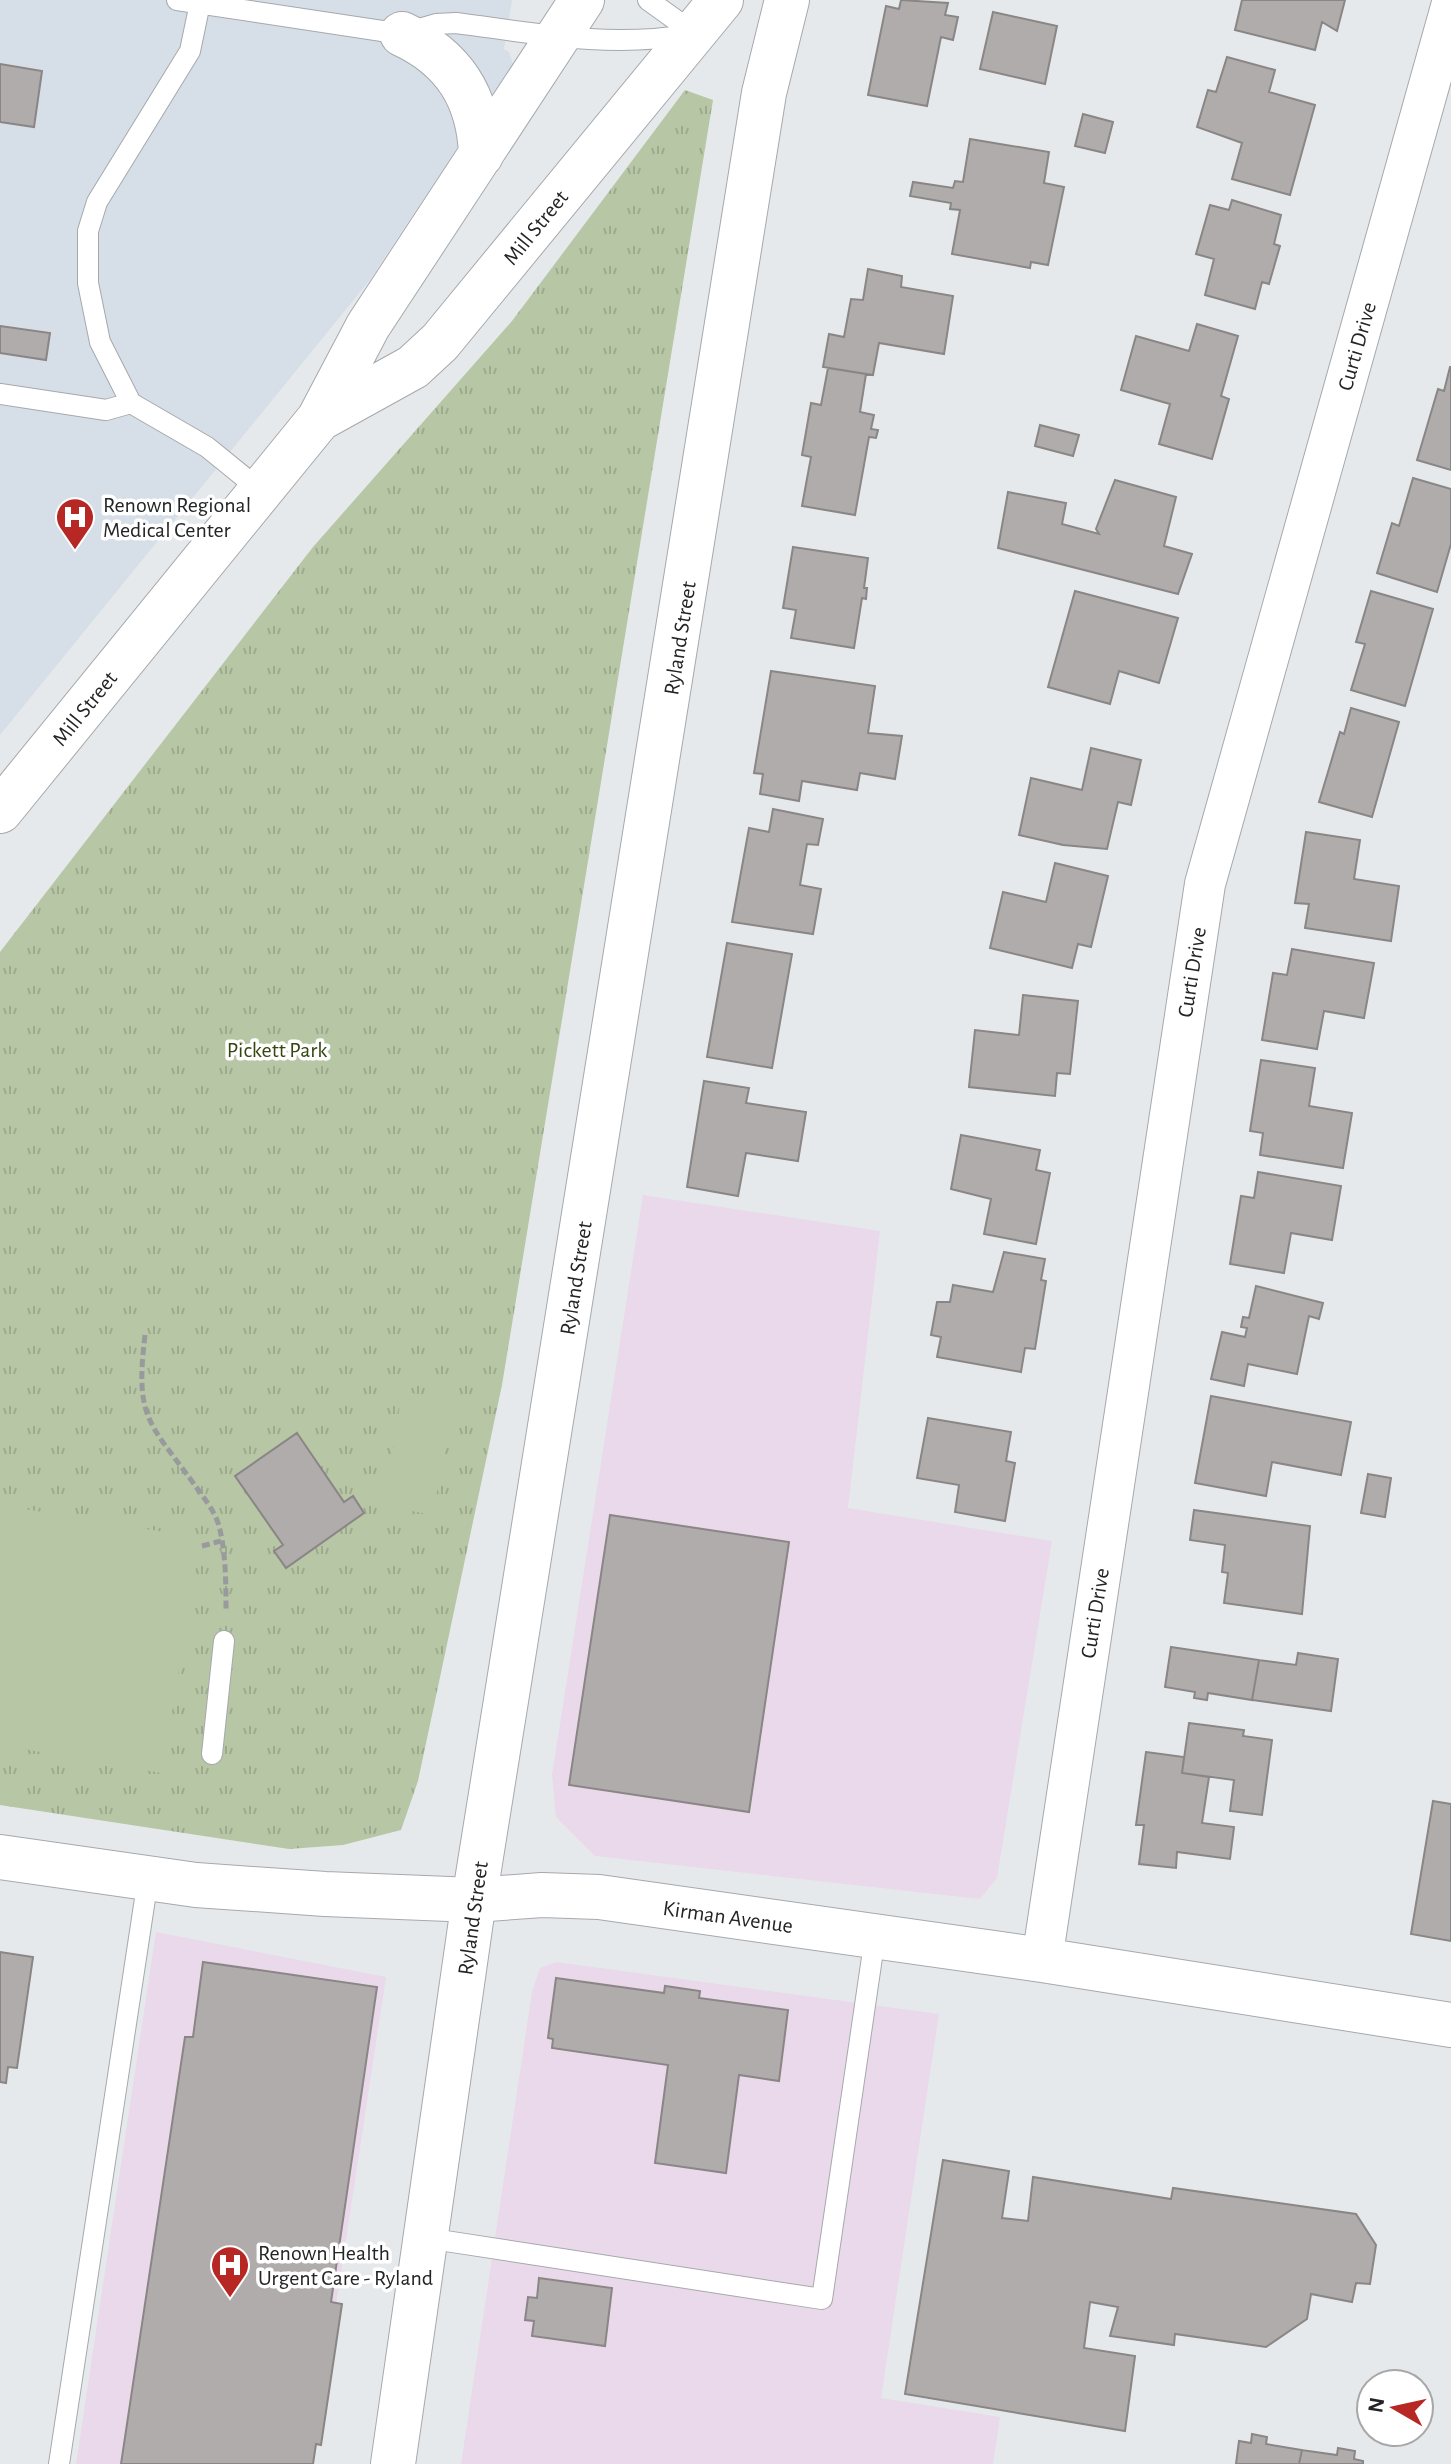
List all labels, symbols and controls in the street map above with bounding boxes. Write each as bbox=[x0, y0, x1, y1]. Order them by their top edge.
street label: Mill Street bbox=[499, 186, 572, 269]
street label: Curti Drive bbox=[1334, 300, 1380, 393]
place label: Renown Regional Medical Center bbox=[103, 494, 251, 541]
hospital icon: Renown Regional Medical Center bbox=[54, 496, 96, 551]
street label: Ryland Street bbox=[660, 580, 700, 697]
street label: Mill Street bbox=[48, 667, 121, 750]
street label: Curti Drive bbox=[1174, 925, 1210, 1019]
park label: Pickett Park bbox=[227, 1039, 327, 1061]
street label: Ryland Street bbox=[556, 1220, 596, 1337]
street label: Curti Drive bbox=[1077, 1566, 1113, 1660]
street label: Ryland Street bbox=[454, 1860, 492, 1976]
street label: Kirman Avenue bbox=[661, 1897, 794, 1937]
place label: Renown Health Urgent Care - Ryland bbox=[258, 2242, 433, 2289]
hospital icon: Renown Health Urgent Care - Ryland bbox=[209, 2244, 251, 2299]
north arrow bbox=[1355, 2368, 1435, 2448]
text: N bbox=[1364, 2396, 1388, 2414]

